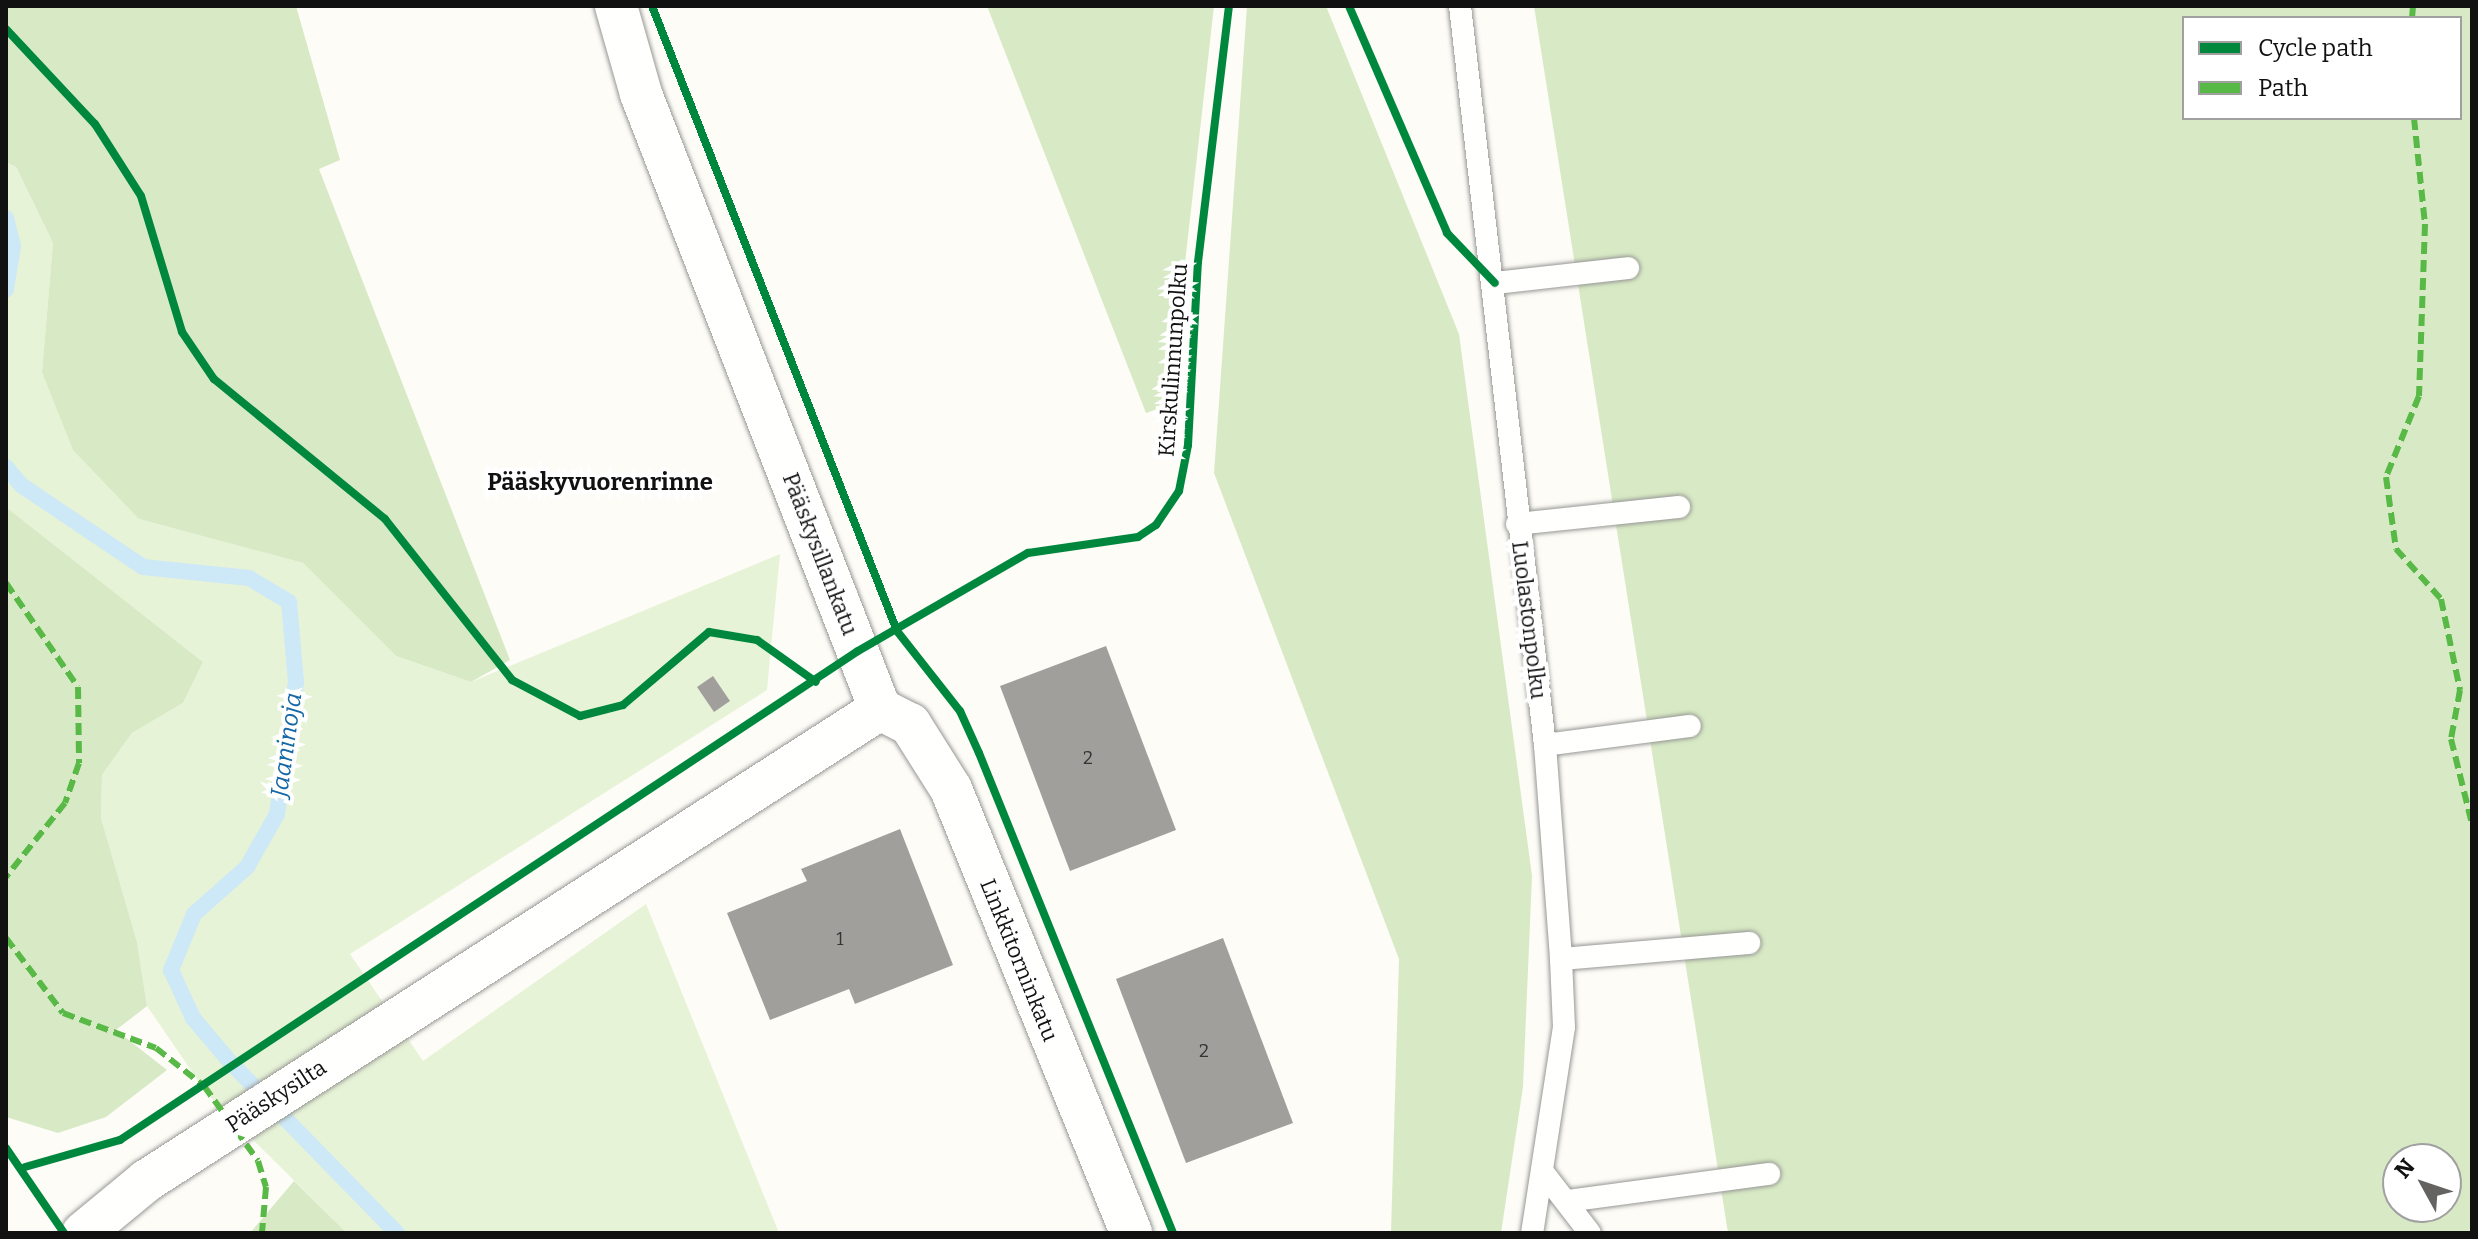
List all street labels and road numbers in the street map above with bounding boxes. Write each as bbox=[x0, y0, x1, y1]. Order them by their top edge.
street label: Kirskulinnunpolku bbox=[1153, 262, 1193, 458]
street label: Pääskysillankatu bbox=[777, 469, 863, 639]
street label: Luolastonpolku bbox=[1506, 540, 1552, 700]
street label: Linkkitorninkatu bbox=[974, 875, 1064, 1045]
street label: Pääskysilta bbox=[221, 1054, 331, 1138]

